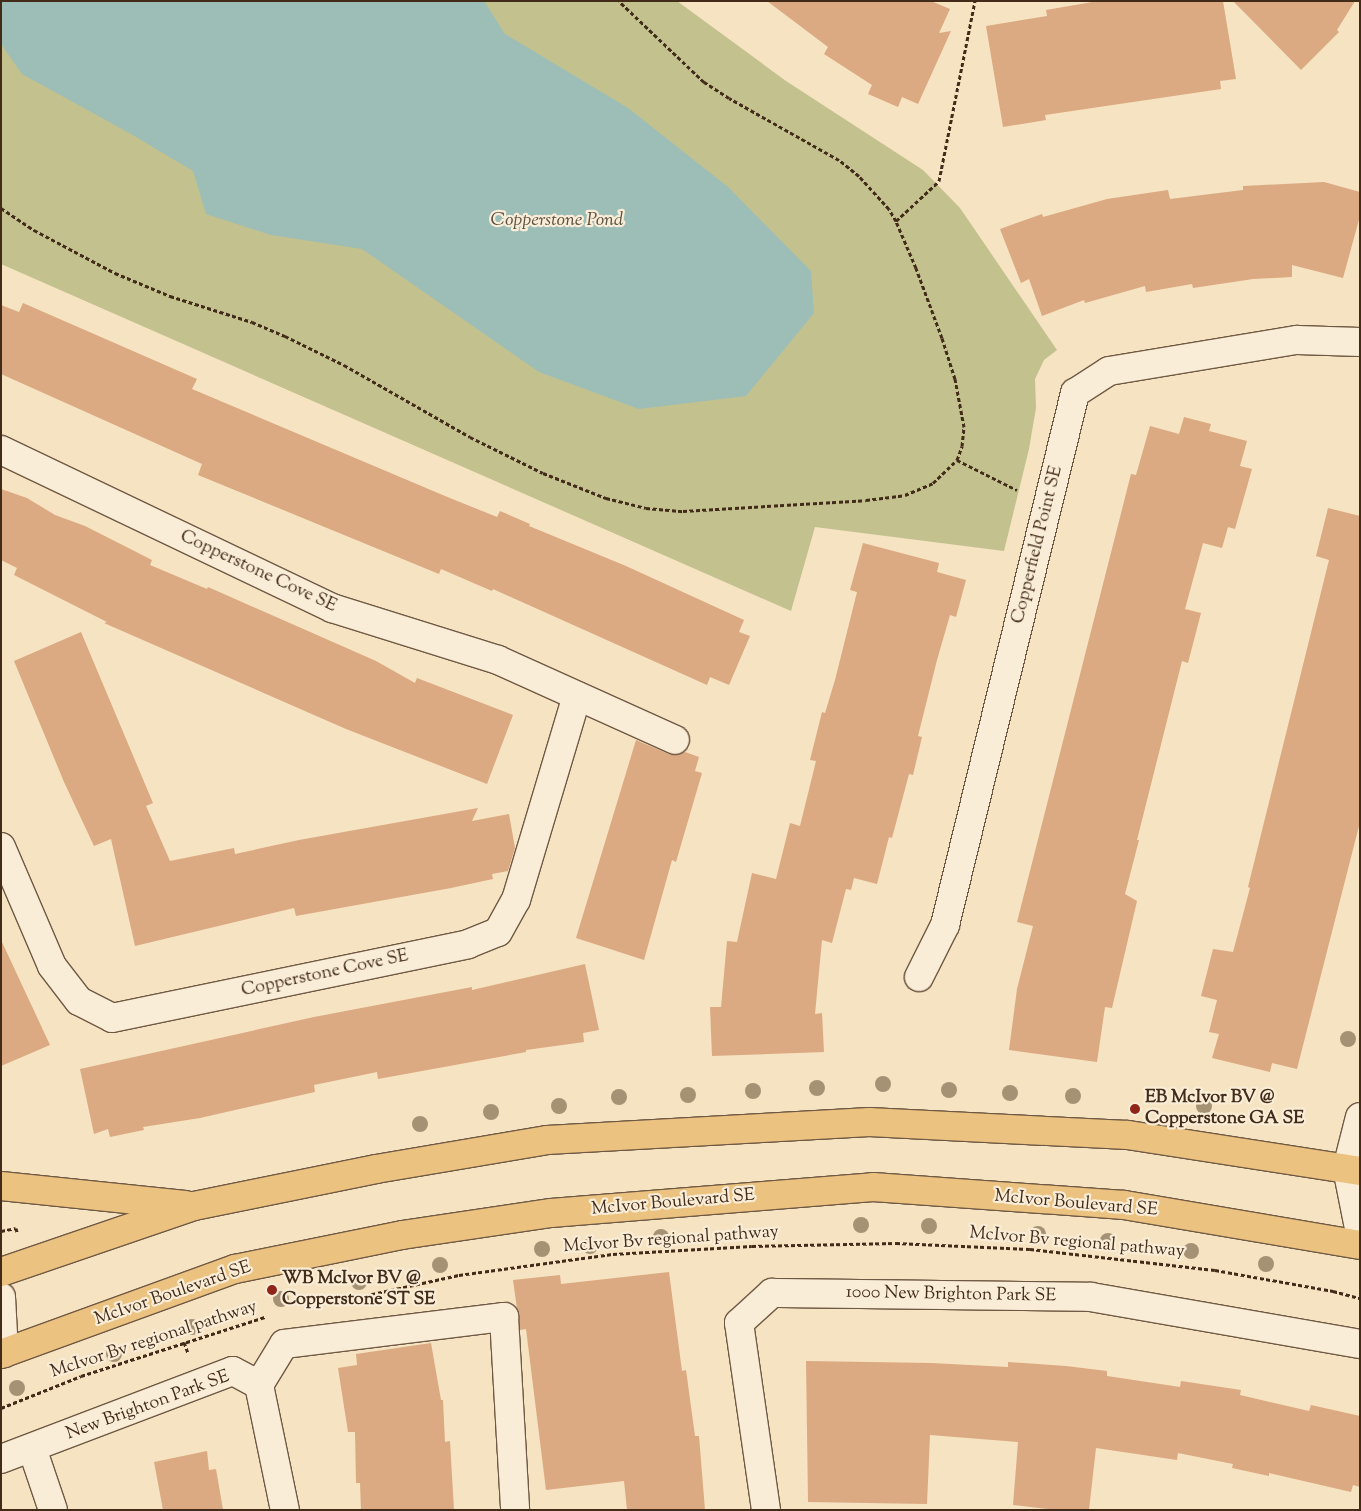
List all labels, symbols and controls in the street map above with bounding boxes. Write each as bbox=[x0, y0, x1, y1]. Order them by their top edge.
water label: Copperstone Pond bbox=[491, 210, 623, 232]
street label: Copperfield Point SE bbox=[1008, 464, 1068, 626]
street label: Copperstone Cove SE bbox=[176, 526, 340, 618]
street label: Copperstone Cove SE bbox=[239, 946, 411, 1002]
place label: EB McIvor BV @ Copperstone GA SE bbox=[1145, 1088, 1304, 1130]
marker: EB McIvor BV @ Copperstone GA SE bbox=[1129, 1103, 1141, 1115]
street label: McIvor Boulevard SE bbox=[590, 1185, 756, 1221]
street label: McIvor Boulevard SE bbox=[993, 1186, 1159, 1222]
street label: McIvor Bv regional pathway bbox=[563, 1222, 779, 1258]
street label: McIvor Bv regional pathway bbox=[969, 1223, 1185, 1263]
street label: McIvor Boulevard SE bbox=[92, 1257, 254, 1331]
place label: WB McIvor BV @ Copperstone ST SE bbox=[282, 1269, 435, 1312]
street label: 1000 New Brighton Park SE bbox=[846, 1282, 1056, 1308]
marker: WB McIvor BV @ Copperstone ST SE bbox=[266, 1284, 278, 1296]
street label: McIvor Bv regional pathway bbox=[48, 1296, 260, 1384]
street label: New Brighton Park SE bbox=[63, 1366, 233, 1446]

